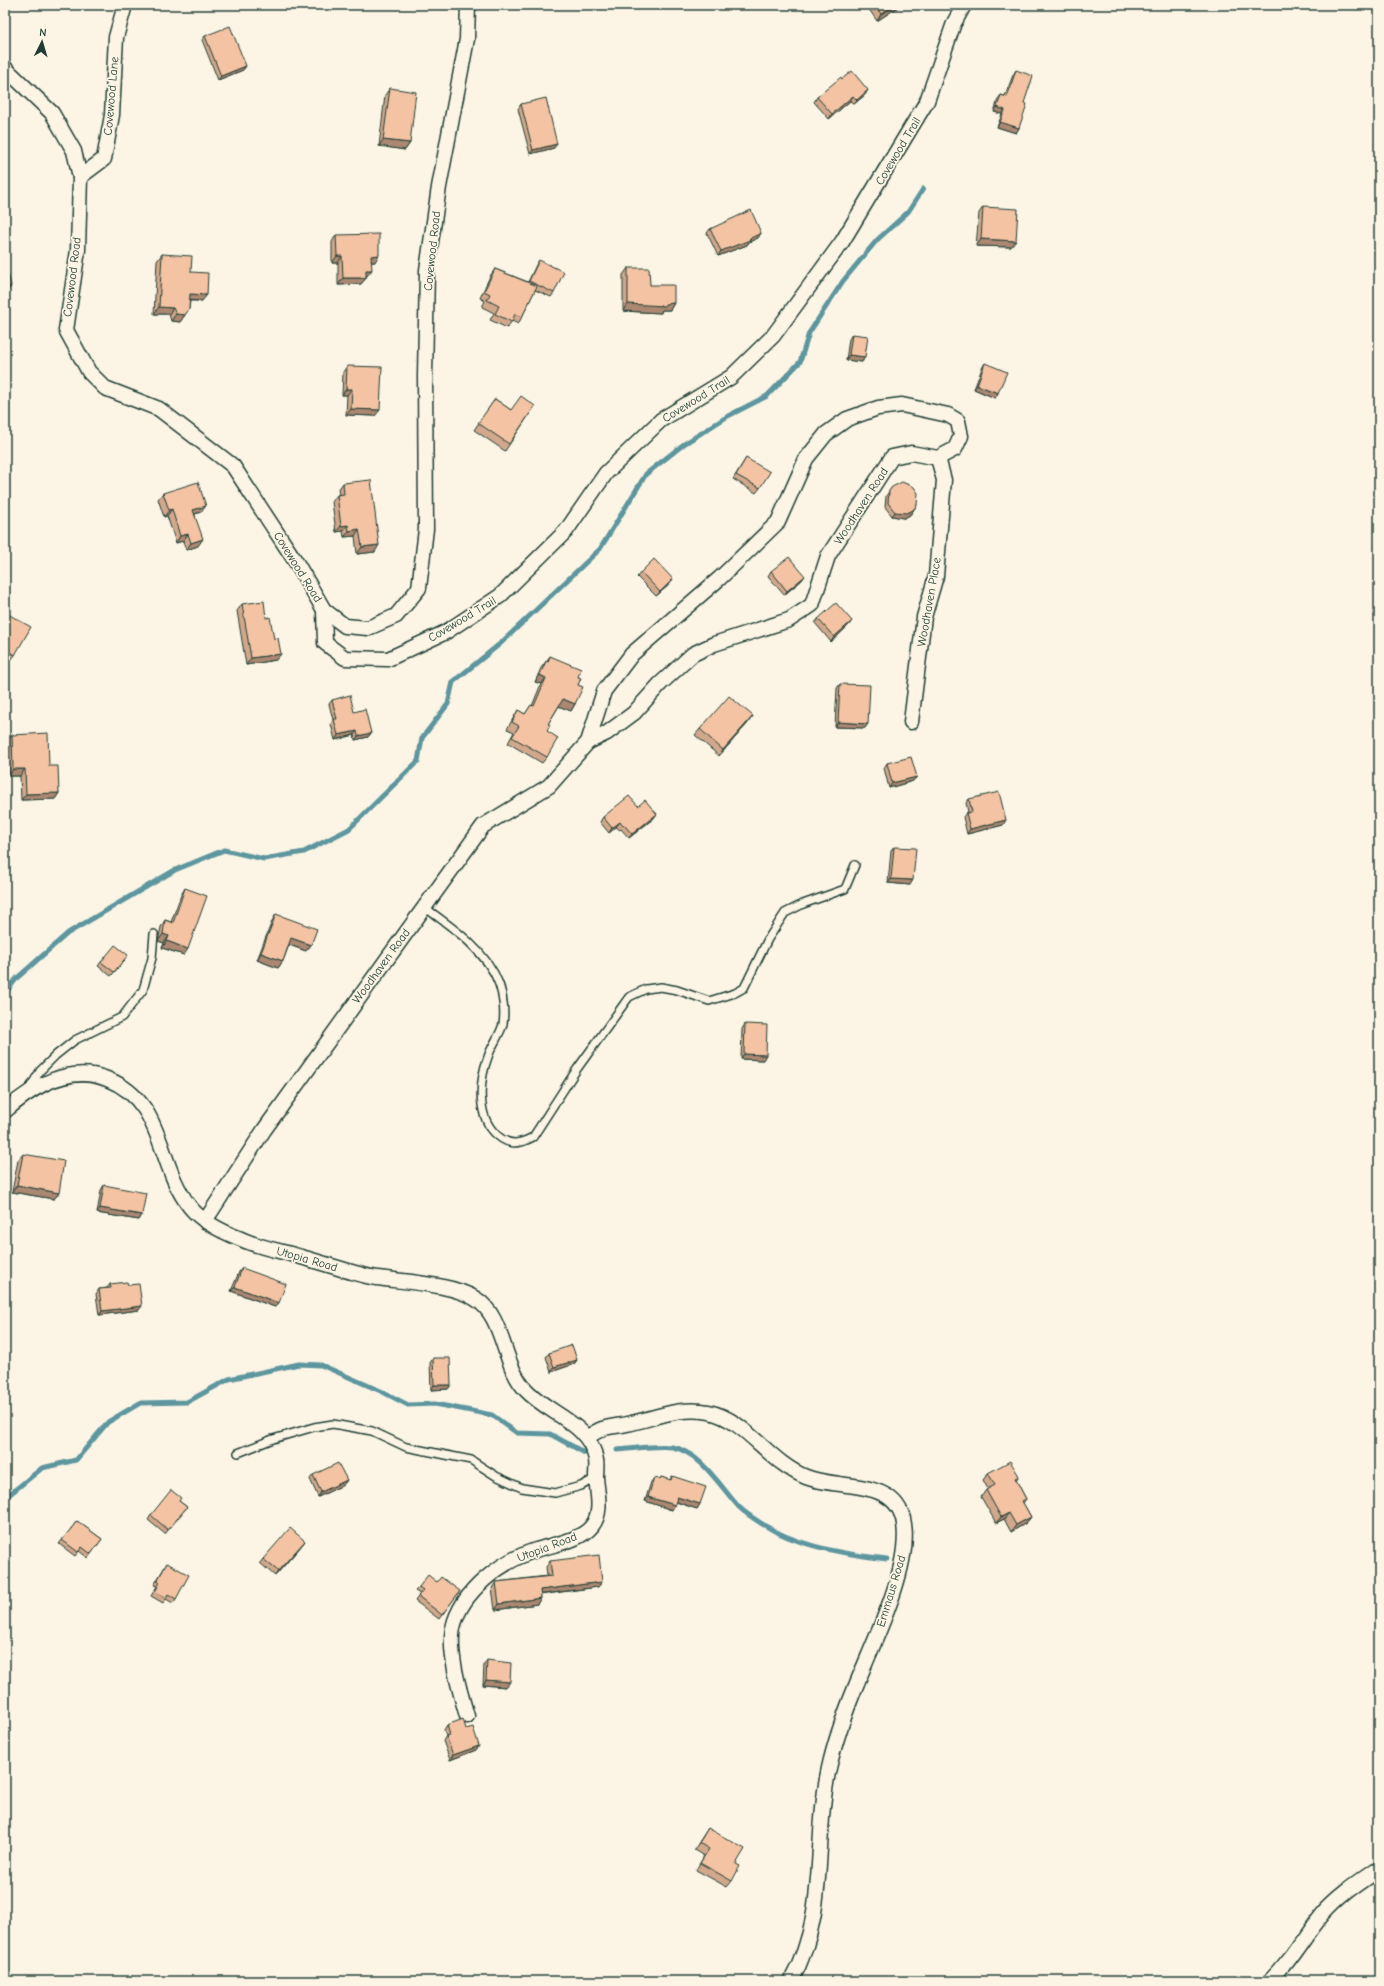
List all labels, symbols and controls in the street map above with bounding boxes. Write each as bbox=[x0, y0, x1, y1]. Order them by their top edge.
north arrow bbox=[22, 22, 62, 62]
text: N bbox=[39, 26, 47, 39]
street label: Covewood Lane bbox=[101, 56, 121, 136]
street label: Covewood Trail bbox=[872, 115, 924, 187]
street label: Covewood Road bbox=[421, 210, 443, 292]
street label: Covewood Road bbox=[60, 236, 84, 318]
street label: Covewood Trail bbox=[660, 373, 732, 425]
street label: Woodhaven Road bbox=[831, 465, 891, 547]
street label: Covewood Road bbox=[271, 529, 325, 605]
street label: Woodhaven Place bbox=[914, 556, 944, 648]
street label: Covewood Trail bbox=[426, 593, 498, 645]
street label: Woodhaven Road bbox=[349, 926, 413, 1006]
street label: Utopia Road bbox=[275, 1244, 339, 1274]
street label: Utopia Road bbox=[515, 1529, 579, 1565]
street label: Emmaus Road bbox=[873, 1553, 909, 1629]

